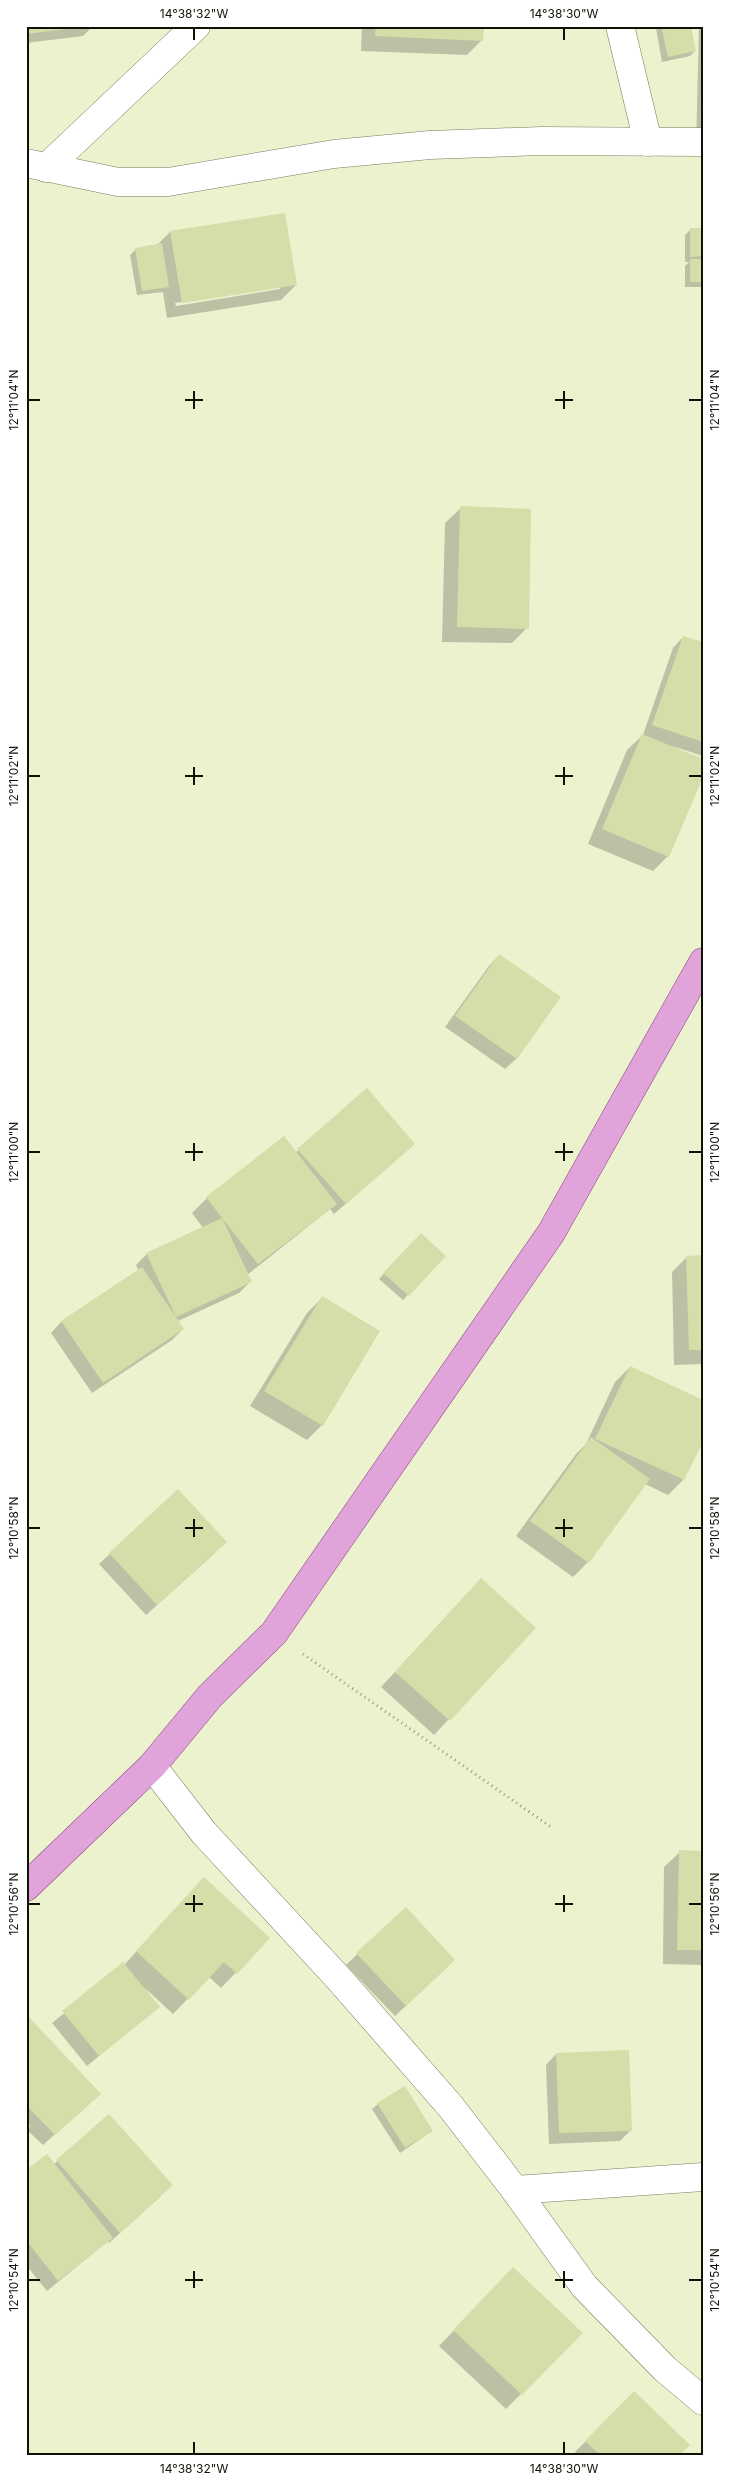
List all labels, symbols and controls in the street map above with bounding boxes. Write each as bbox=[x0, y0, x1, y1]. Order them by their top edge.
text: 14°38'32"W bbox=[160, 6, 228, 21]
text: 14°38'30"W bbox=[530, 6, 599, 21]
text: 12°11'04"N bbox=[6, 370, 21, 430]
text: 12°11'04"N bbox=[707, 370, 722, 430]
text: 12°11'02"N bbox=[6, 746, 21, 806]
text: 12°11'02"N bbox=[707, 746, 722, 806]
text: 12°11'00"N bbox=[6, 1122, 21, 1182]
text: 12°11'00"N bbox=[707, 1122, 722, 1182]
text: 12°10'58"N bbox=[6, 1496, 21, 1560]
text: 12°10'58"N bbox=[707, 1496, 722, 1560]
text: 12°10'56"N bbox=[6, 1872, 21, 1936]
text: 12°10'56"N bbox=[707, 1872, 722, 1936]
text: 12°10'54"N bbox=[6, 2248, 21, 2312]
text: 12°10'54"N bbox=[707, 2248, 722, 2312]
text: 14°38'32"W bbox=[160, 2461, 228, 2476]
text: 14°38'30"W bbox=[530, 2461, 599, 2476]

